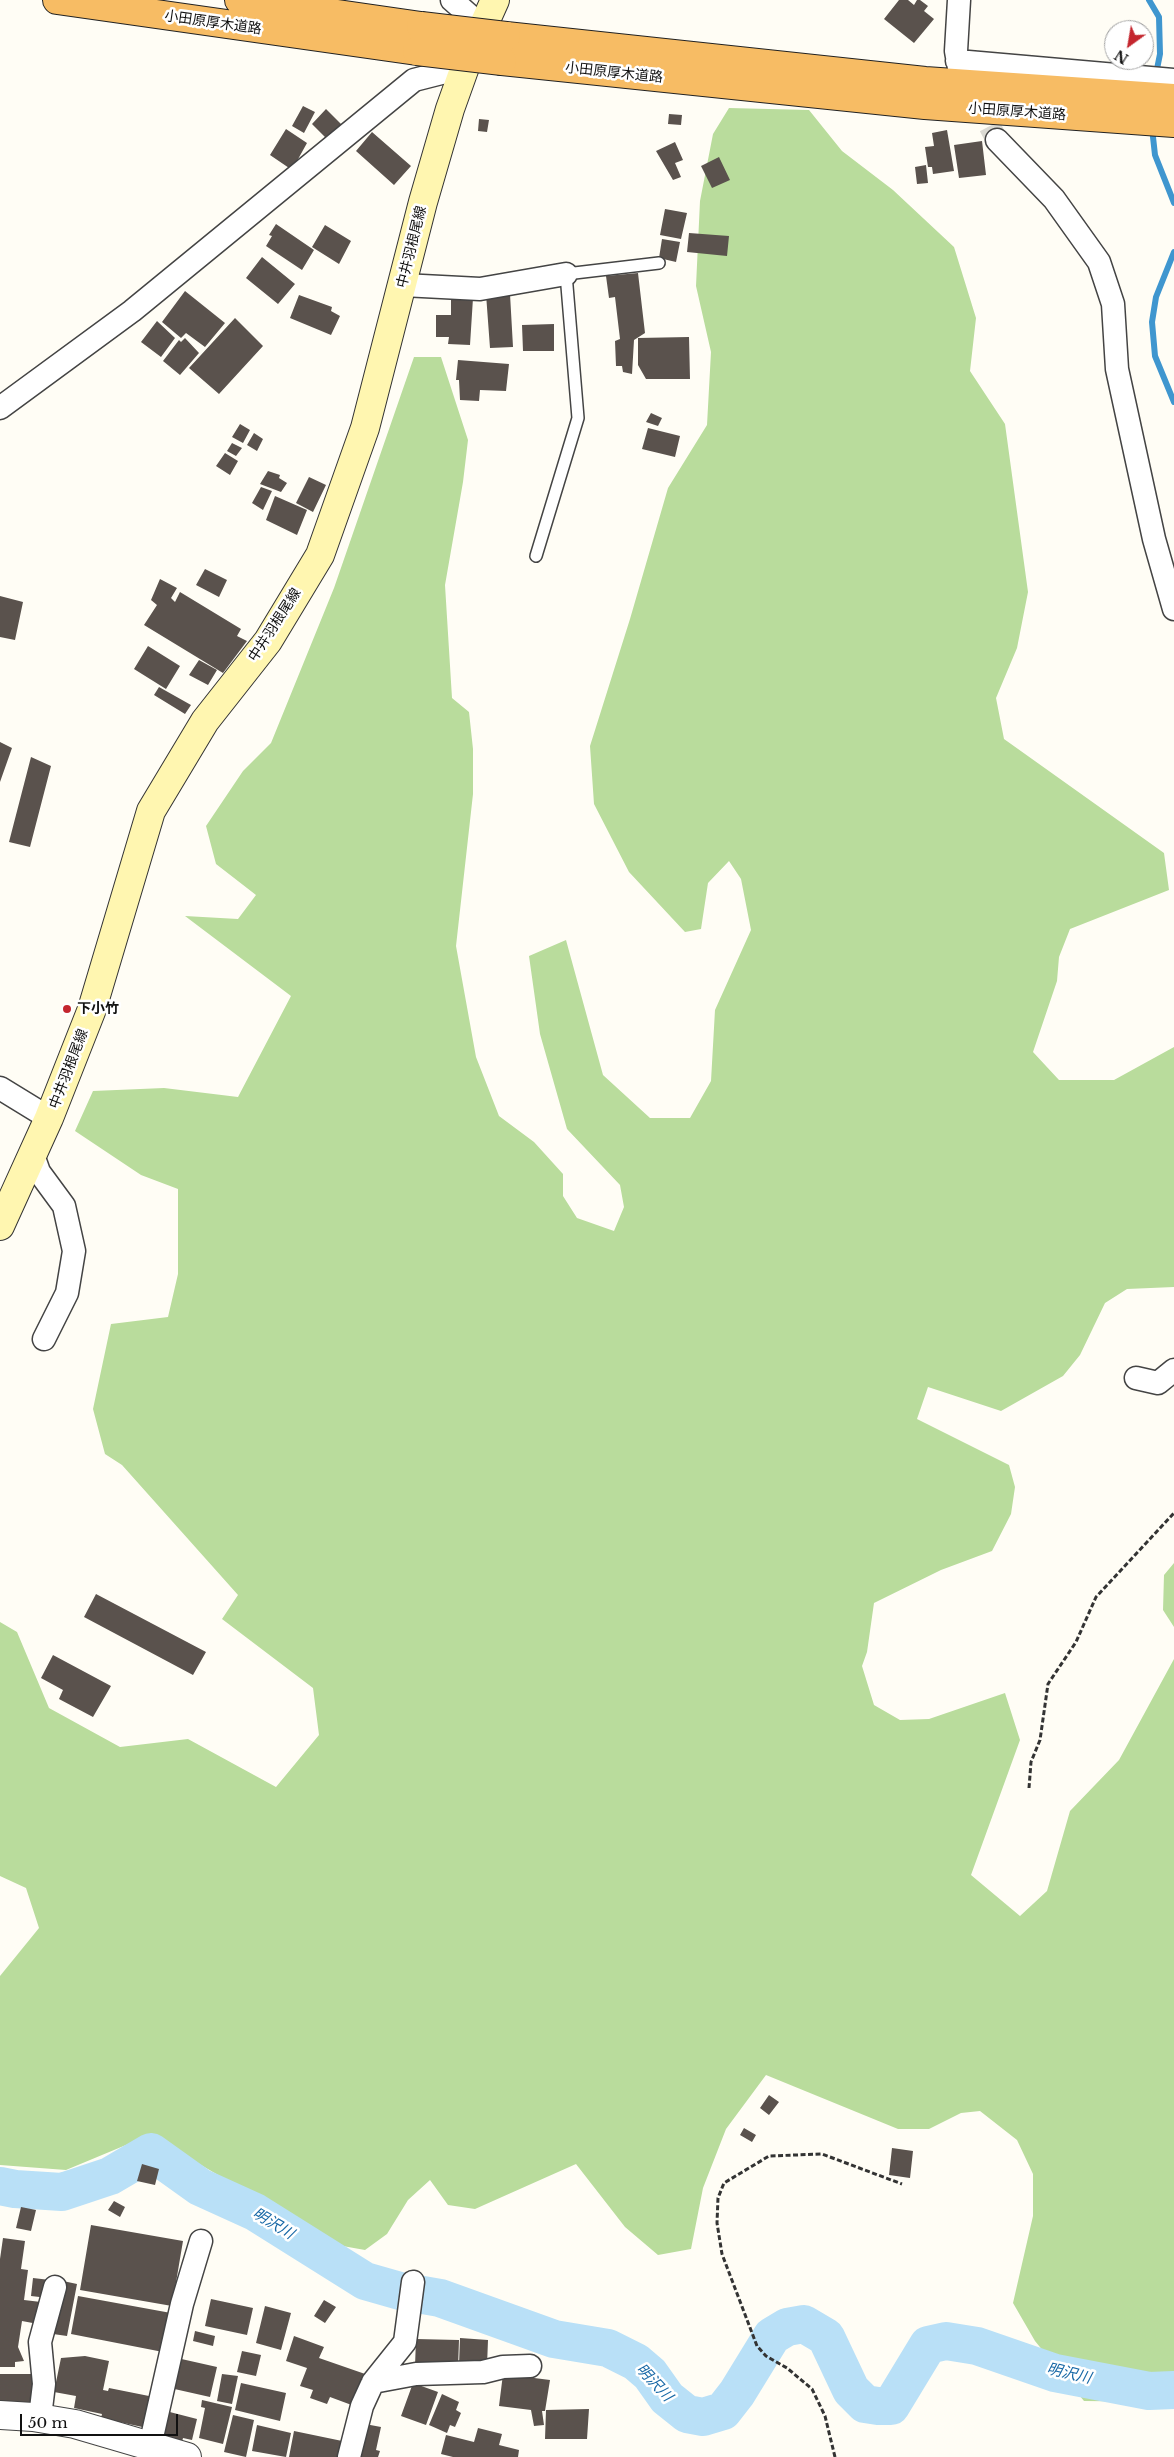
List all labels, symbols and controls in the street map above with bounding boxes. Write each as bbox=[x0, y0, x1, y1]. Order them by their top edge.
street label: 小田原厚木道路 bbox=[163, 8, 263, 38]
north arrow bbox=[1104, 20, 1154, 70]
text: N bbox=[1111, 46, 1132, 68]
street label: 小田原厚木道路 bbox=[564, 60, 664, 86]
street label: 小田原厚木道路 bbox=[968, 100, 1066, 124]
street label: 中井羽根尾線 bbox=[394, 204, 430, 290]
street label: 中井羽根尾線 bbox=[245, 585, 305, 665]
place label: 下小竹 bbox=[77, 1001, 119, 1017]
marker: 下小竹 bbox=[61, 1003, 73, 1015]
street label: 中井羽根尾線 bbox=[46, 1027, 92, 1111]
water label: 明沢川 bbox=[249, 2205, 297, 2243]
water label: 明沢川 bbox=[632, 2360, 676, 2406]
water label: 明沢川 bbox=[1045, 2360, 1093, 2388]
scale bar bbox=[22, 2404, 180, 2436]
text: 50 m bbox=[28, 2413, 68, 2432]

